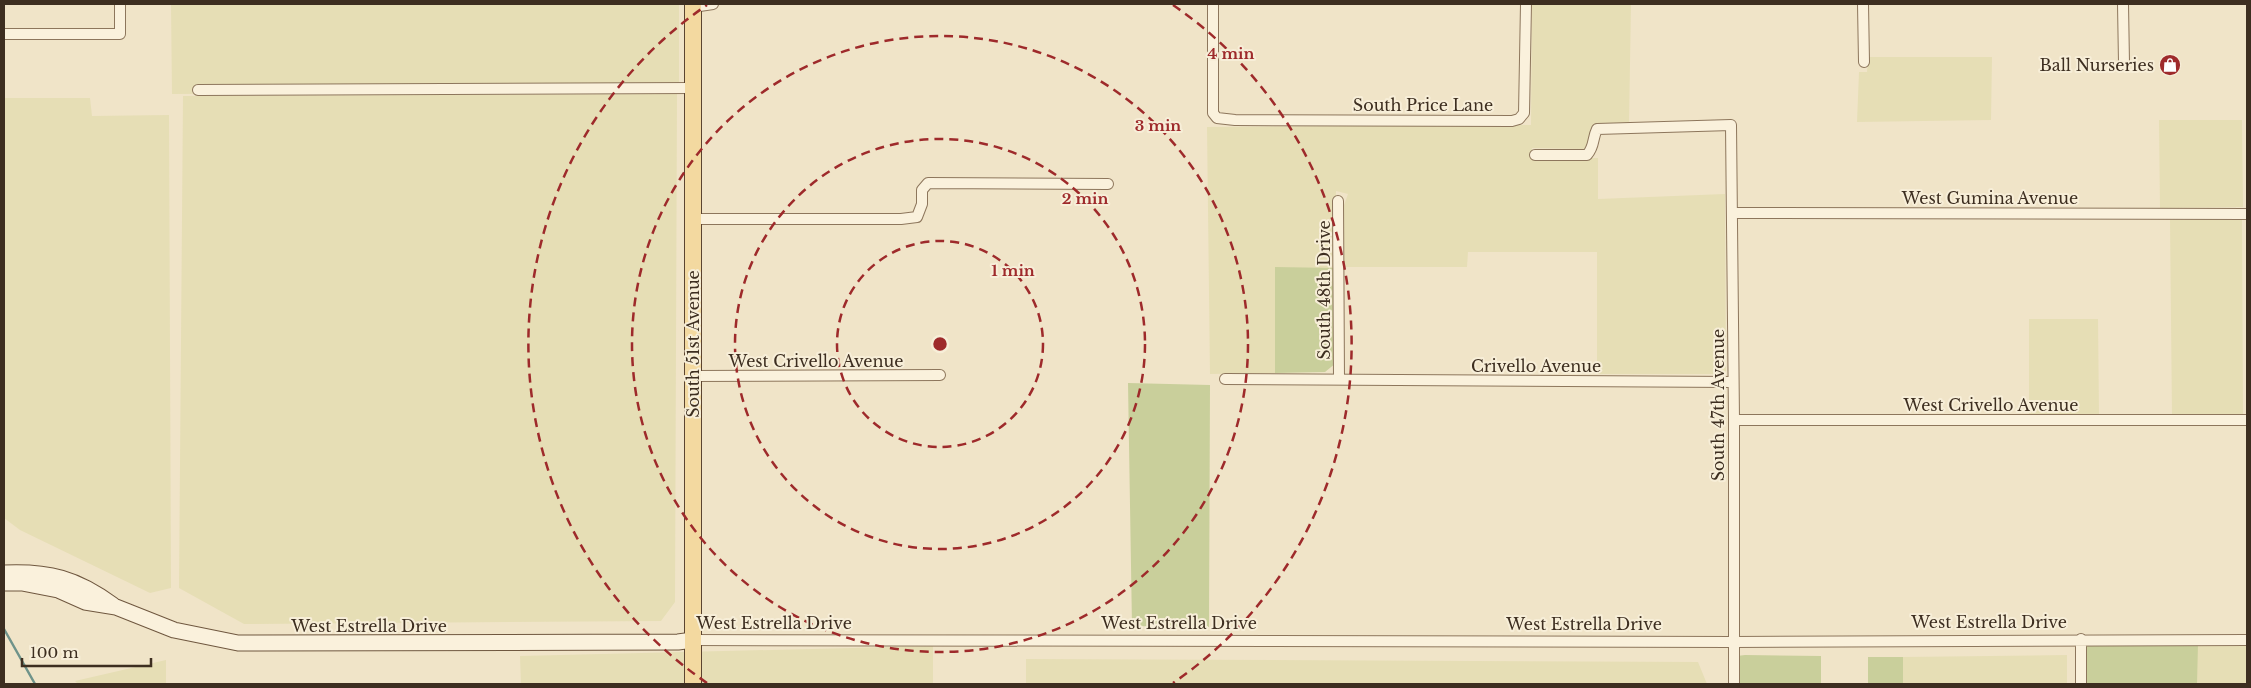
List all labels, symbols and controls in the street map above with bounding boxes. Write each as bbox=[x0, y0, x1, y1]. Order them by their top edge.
text: 4 min bbox=[1208, 44, 1255, 63]
shop icon: Ball Nurseries bbox=[2158, 53, 2182, 77]
place label: Ball Nurseries bbox=[2040, 55, 2154, 75]
street label: South Price Lane bbox=[1353, 95, 1493, 115]
text: 3 min bbox=[1135, 116, 1181, 135]
street label: West Gumina Avenue bbox=[1901, 188, 2078, 208]
text: 2 min bbox=[1062, 189, 1108, 208]
street label: South 48th Drive bbox=[1314, 220, 1334, 360]
text: 1 min bbox=[991, 261, 1035, 280]
street label: South 51st Avenue bbox=[683, 270, 703, 418]
street label: South 47th Avenue bbox=[1708, 329, 1728, 481]
centre of rings bbox=[931, 335, 949, 353]
street label: West Crivello Avenue bbox=[728, 351, 903, 371]
street label: Crivello Avenue bbox=[1471, 356, 1601, 376]
street label: West Crivello Avenue bbox=[1903, 395, 2078, 415]
street label: West Estrella Drive bbox=[1910, 612, 2067, 632]
street label: West Estrella Drive bbox=[695, 613, 852, 633]
street label: West Estrella Drive bbox=[1100, 613, 1257, 633]
street label: West Estrella Drive bbox=[1505, 614, 1662, 634]
street label: West Estrella Drive bbox=[290, 616, 447, 636]
scale bar bbox=[22, 636, 151, 668]
text: 100 m bbox=[30, 643, 79, 662]

